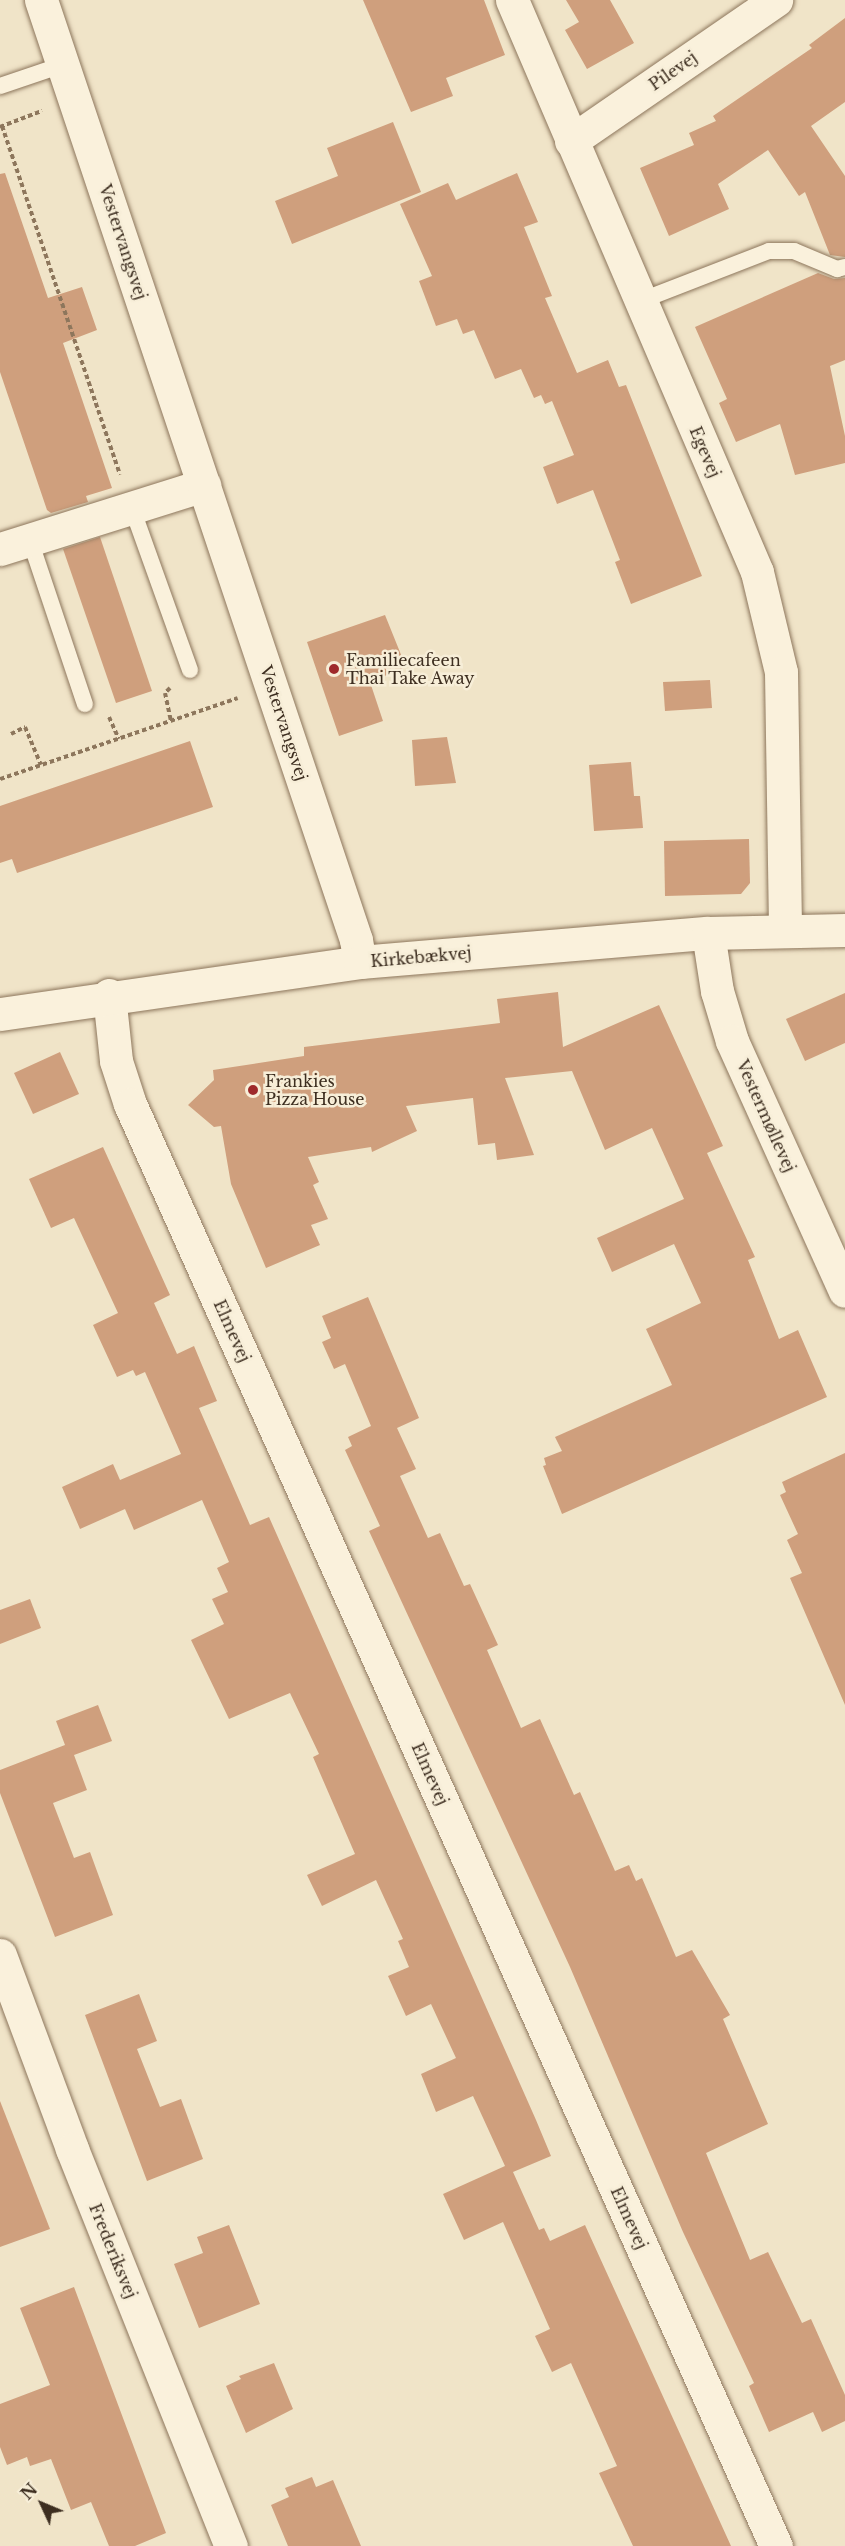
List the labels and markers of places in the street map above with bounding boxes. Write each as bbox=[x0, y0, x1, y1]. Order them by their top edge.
place label: Familiecafeen Thai Take Away bbox=[346, 650, 476, 688]
marker: Familiecafeen Thai Take Away bbox=[327, 662, 341, 676]
place label: Frankies Pizza House bbox=[265, 1071, 365, 1109]
marker: Frankies Pizza House bbox=[246, 1083, 260, 1097]

